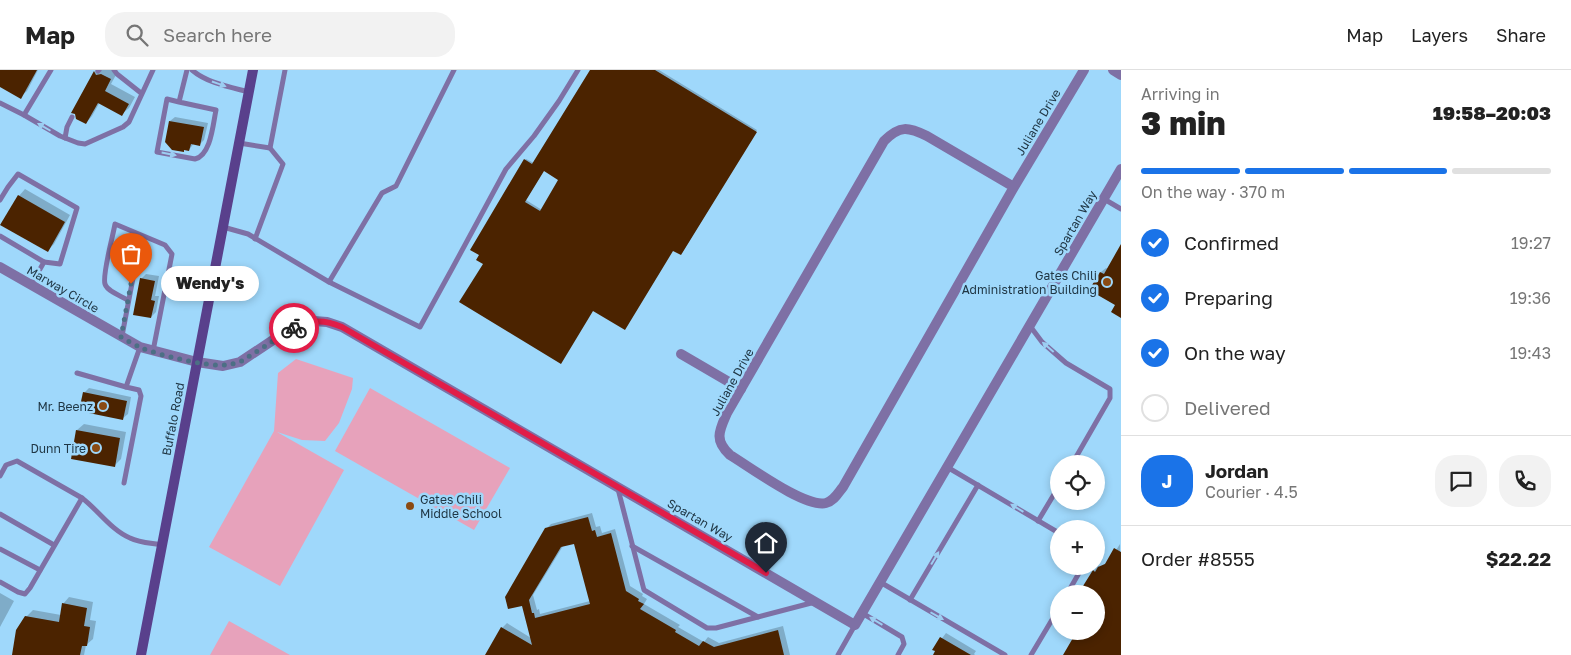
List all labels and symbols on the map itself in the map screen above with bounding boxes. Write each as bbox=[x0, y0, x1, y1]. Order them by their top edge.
one-way arrow bbox=[212, 80, 227, 88]
street label: Juliane Drive bbox=[1012, 86, 1064, 158]
one-way arrow bbox=[37, 122, 51, 131]
one-way arrow bbox=[162, 151, 178, 159]
street label: Spartan Way bbox=[1050, 187, 1100, 258]
pin bbox=[110, 233, 152, 284]
street label: Marway Circle bbox=[24, 262, 102, 316]
callout: Wendy's bbox=[161, 266, 258, 302]
place label: Gates Chili Administration Building bbox=[962, 268, 1097, 297]
marker: Gates Chili Administration Building bbox=[1101, 276, 1113, 288]
courier bbox=[269, 303, 319, 353]
one-way arrow bbox=[1042, 341, 1054, 353]
street label: Juliane Drive bbox=[707, 346, 757, 418]
street label: Buffalo Road bbox=[159, 381, 187, 457]
place label: Mr. Beenz bbox=[37, 399, 93, 414]
marker: Mr. Beenz bbox=[97, 400, 109, 412]
place label: Dunn Tire bbox=[30, 441, 86, 456]
marker: Dunn Tire bbox=[90, 442, 102, 454]
place label: Gates Chili Middle School bbox=[420, 492, 502, 521]
street label: Spartan Way bbox=[665, 495, 736, 545]
marker: Gates Chili Middle School bbox=[404, 500, 416, 512]
one-way arrow bbox=[1010, 504, 1023, 513]
pin bbox=[745, 522, 787, 573]
one-way arrow bbox=[931, 550, 939, 565]
one-way arrow bbox=[931, 611, 944, 620]
one-way arrow bbox=[869, 617, 882, 626]

